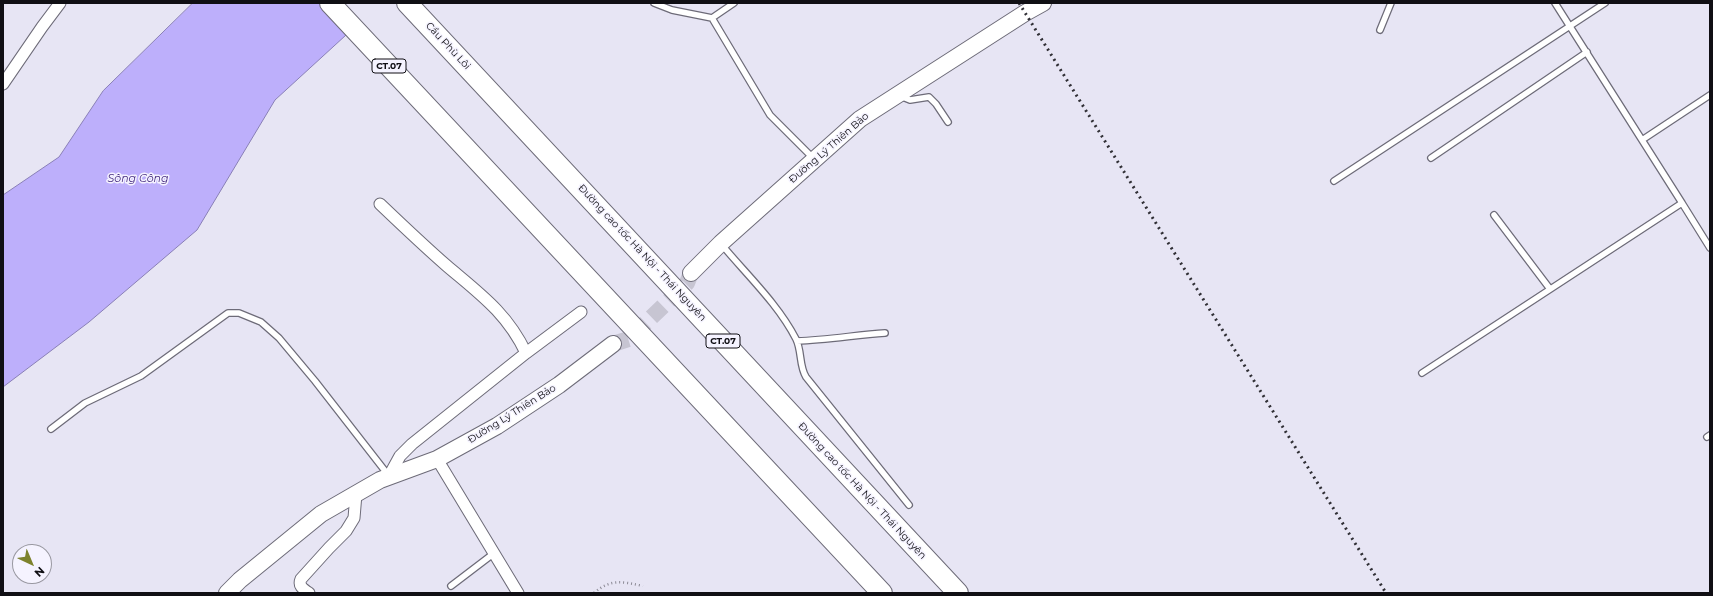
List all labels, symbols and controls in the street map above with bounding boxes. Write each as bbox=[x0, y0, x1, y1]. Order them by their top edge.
street label: Cầu Phù Lôi bbox=[423, 20, 473, 72]
road number: CT.07 bbox=[372, 59, 406, 73]
street label: Đường Lý Thiên Bảo bbox=[787, 110, 871, 186]
water label: Sông Công bbox=[107, 172, 169, 186]
street label: Đường cao tốc Hà Nội - Thái Nguyên bbox=[575, 182, 709, 324]
road number: CT.07 bbox=[706, 334, 740, 348]
street label: Đường Lý Thiên Bảo bbox=[466, 382, 558, 446]
street label: Đường cao tốc Hà Nội - Thái Nguyên bbox=[795, 420, 929, 562]
north arrow bbox=[12, 544, 52, 584]
text: N bbox=[32, 564, 48, 580]

